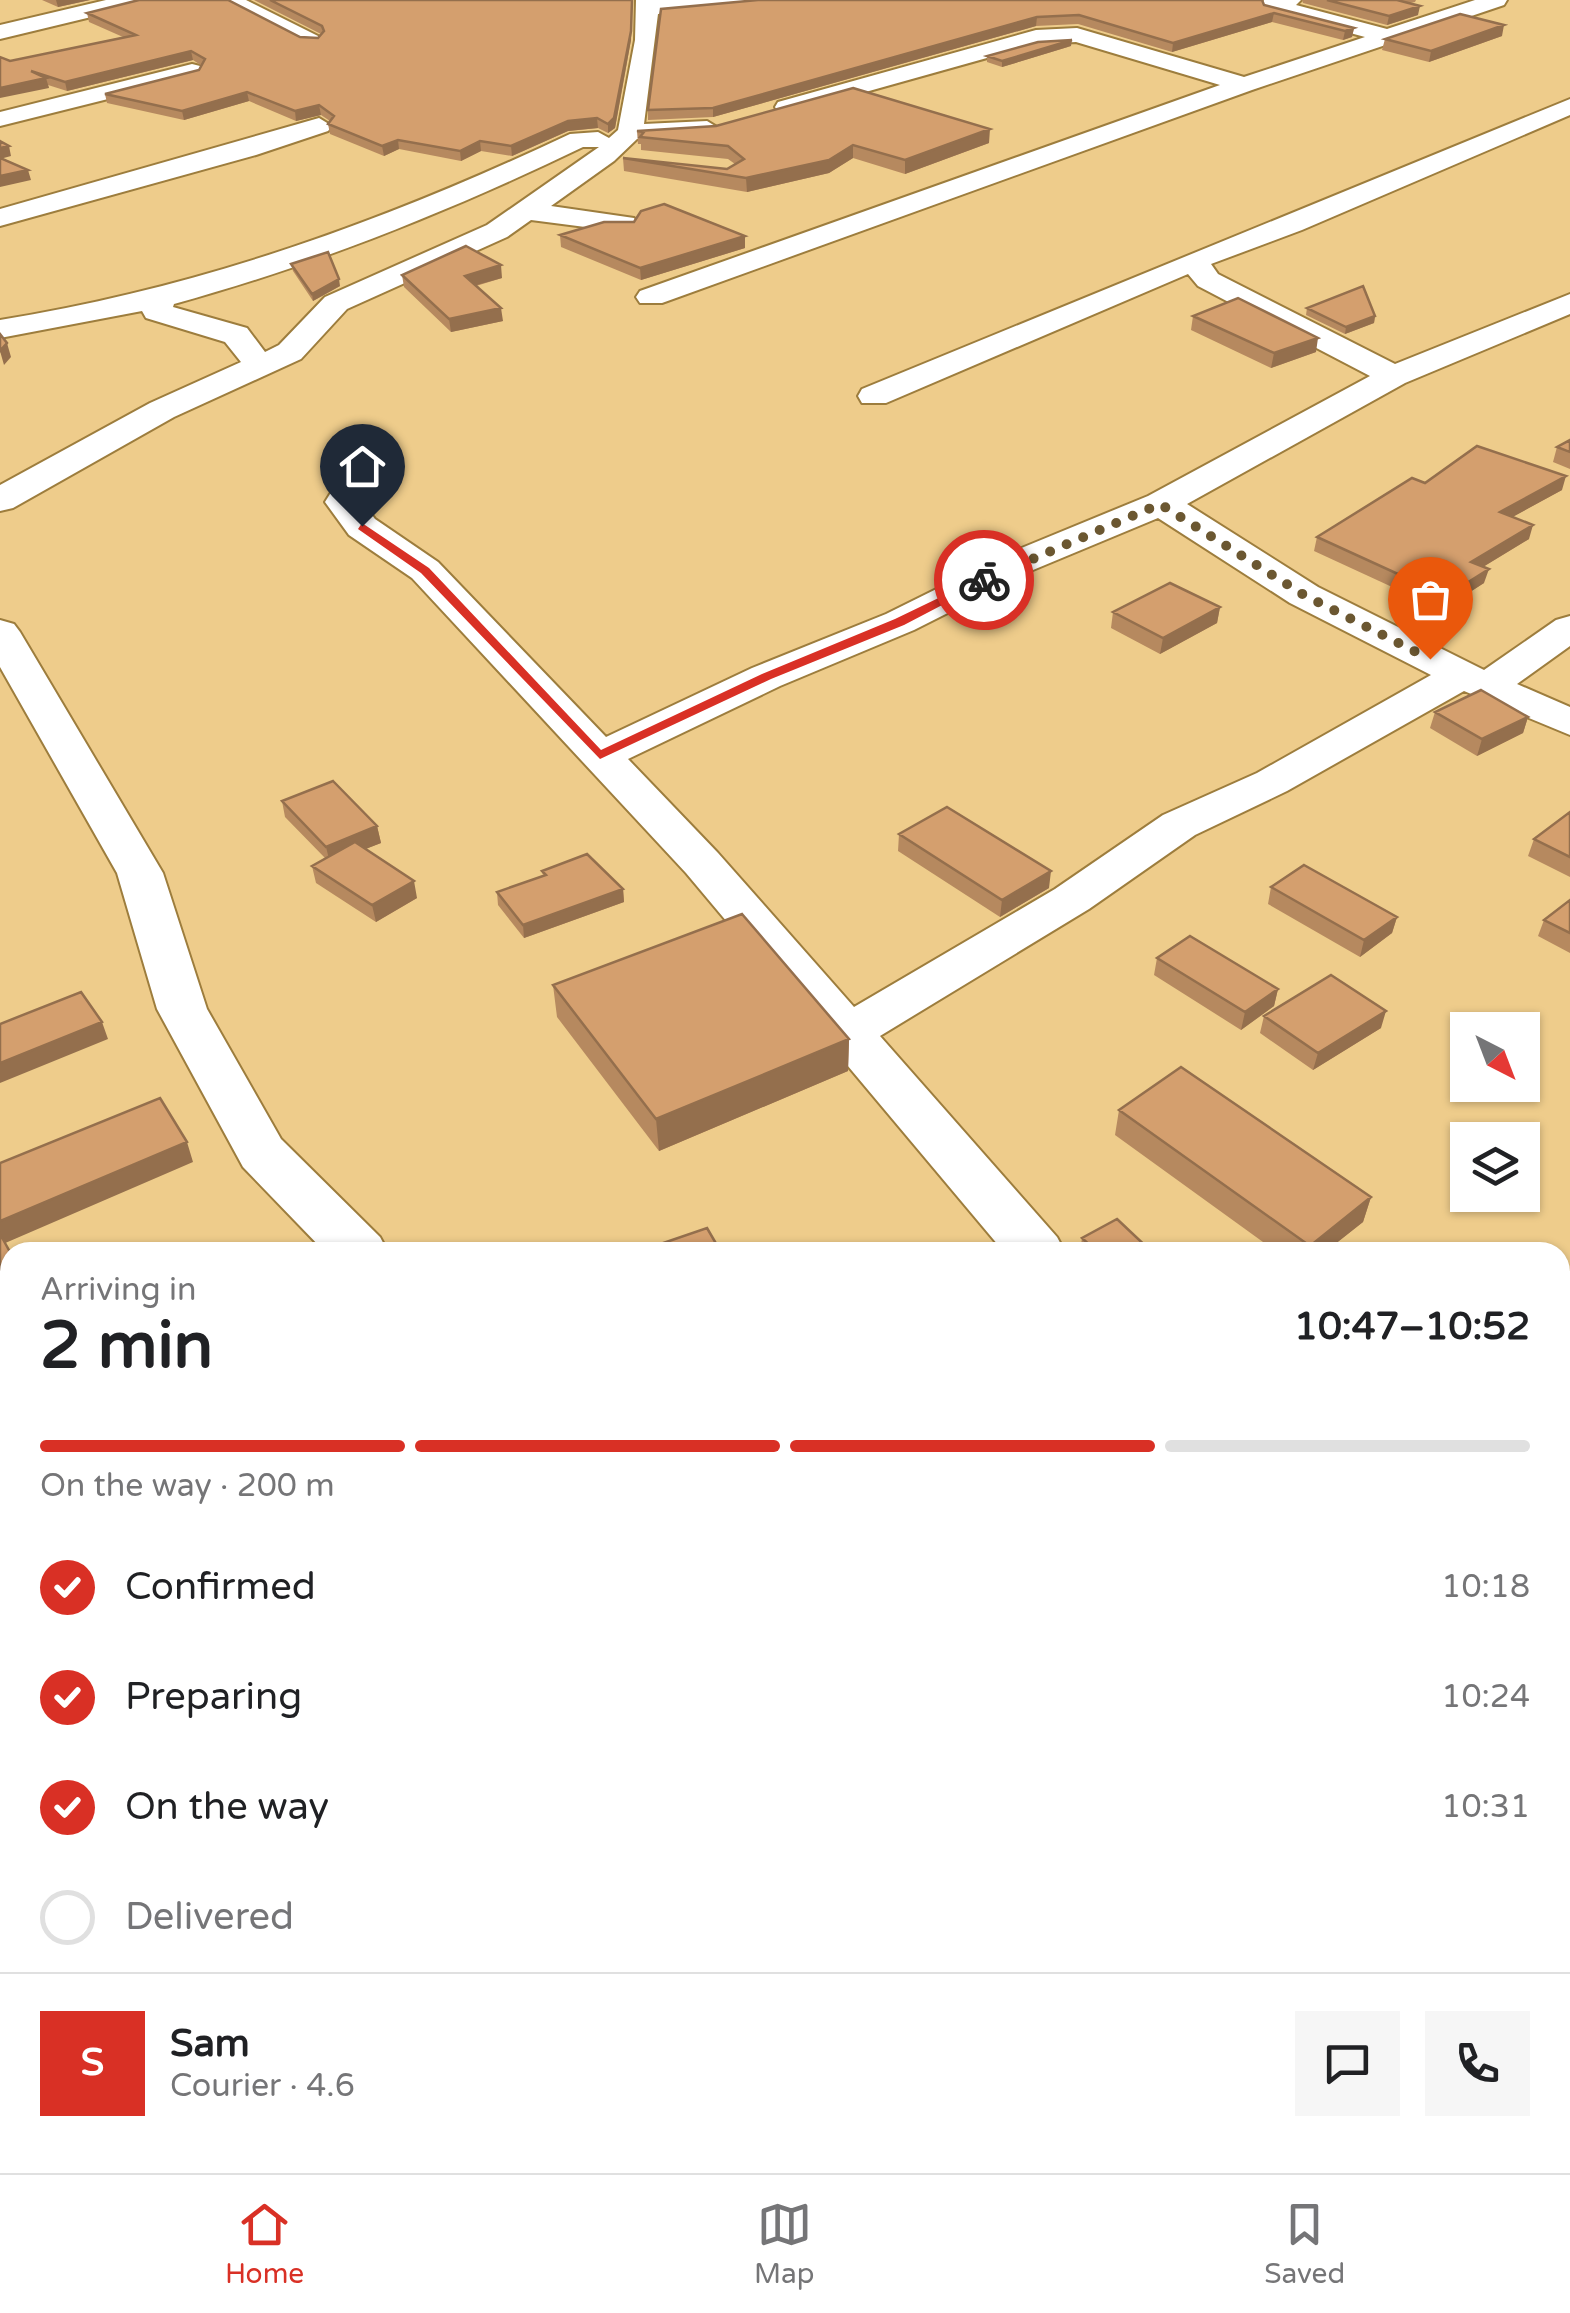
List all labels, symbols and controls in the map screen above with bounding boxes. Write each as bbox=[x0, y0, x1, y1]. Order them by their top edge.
pin bbox=[320, 424, 405, 527]
icon: home bbox=[335, 439, 390, 494]
courier bbox=[934, 530, 1034, 630]
icon: bike bbox=[957, 553, 1012, 608]
pin bbox=[1388, 557, 1473, 660]
icon: bag bbox=[1403, 572, 1458, 627]
north arrow bbox=[1450, 1012, 1540, 1102]
map controls bbox=[1450, 1012, 1540, 1212]
button: layers bbox=[1450, 1122, 1540, 1212]
text: Arriving in bbox=[40, 1271, 197, 1309]
text: 10:47–10:52 bbox=[1294, 1304, 1530, 1350]
text: 2 min bbox=[40, 1307, 213, 1386]
text: On the way · 200 m bbox=[40, 1467, 335, 1505]
icon: check bbox=[40, 1560, 95, 1615]
text: Confirmed bbox=[125, 1564, 316, 1610]
text: 10:18 bbox=[1441, 1568, 1530, 1606]
icon: check bbox=[40, 1670, 95, 1725]
text: Preparing bbox=[125, 1674, 302, 1720]
text: 10:24 bbox=[1441, 1678, 1530, 1716]
icon: check bbox=[40, 1780, 95, 1835]
text: On the way bbox=[125, 1784, 329, 1830]
text: 10:31 bbox=[1441, 1788, 1530, 1826]
text: Delivered bbox=[125, 1894, 294, 1940]
button: chat bbox=[1295, 2011, 1400, 2116]
button: phone bbox=[1425, 2011, 1530, 2116]
text: Sam bbox=[170, 2021, 250, 2067]
text: S bbox=[81, 2040, 104, 2086]
text: Courier · 4.6 bbox=[170, 2067, 355, 2105]
tab: Home bbox=[225, 2197, 304, 2291]
tab: Map bbox=[754, 2197, 814, 2291]
tab: Saved bbox=[1264, 2197, 1345, 2291]

